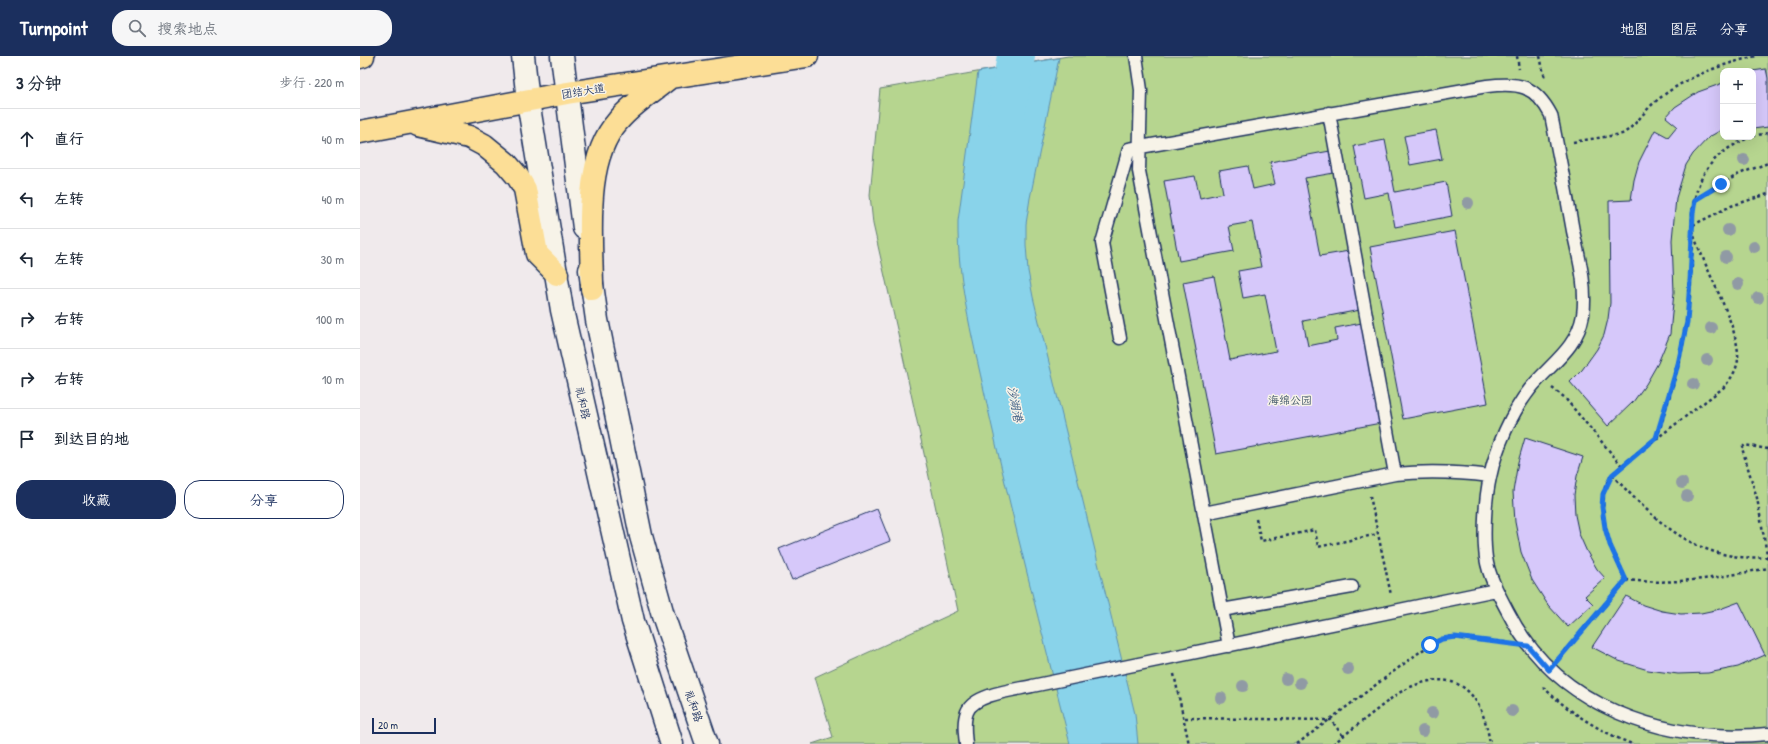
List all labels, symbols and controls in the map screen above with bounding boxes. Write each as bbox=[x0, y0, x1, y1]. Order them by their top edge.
search box bbox=[112, 10, 392, 46]
text: Turnpoint bbox=[20, 15, 88, 41]
icon: search bbox=[126, 17, 148, 39]
text: 搜索地点 bbox=[158, 18, 218, 39]
text: 地图 bbox=[1620, 19, 1648, 38]
text: 图层 bbox=[1670, 19, 1698, 38]
text: 分享 bbox=[1720, 19, 1748, 38]
map controls bbox=[1720, 68, 1756, 140]
button: + bbox=[1720, 68, 1756, 104]
text: 3 分钟 bbox=[16, 71, 62, 94]
text: 步行 · 220 m bbox=[280, 73, 344, 91]
street label: 团结大道 bbox=[560, 81, 606, 101]
button: − bbox=[1720, 104, 1756, 140]
icon: ahead bbox=[16, 128, 38, 150]
text: 直行 bbox=[54, 128, 84, 149]
text: 40 m bbox=[321, 130, 344, 148]
route end bbox=[1712, 175, 1730, 193]
icon: left bbox=[16, 188, 38, 210]
text: 左转 bbox=[54, 188, 84, 209]
text: 40 m bbox=[321, 190, 344, 208]
icon: left bbox=[16, 248, 38, 270]
text: 左转 bbox=[54, 248, 84, 269]
text: 30 m bbox=[321, 250, 344, 268]
icon: right bbox=[16, 308, 38, 330]
text: 右转 bbox=[54, 308, 84, 329]
text: 100 m bbox=[316, 310, 344, 328]
icon: right bbox=[16, 368, 38, 390]
text: 右转 bbox=[54, 368, 84, 389]
text: 10 m bbox=[322, 370, 344, 388]
street label: 礼和路 bbox=[572, 385, 594, 421]
water label: 沙湖港 bbox=[1004, 385, 1027, 424]
park label: 海绵公园 bbox=[1268, 393, 1312, 407]
icon: arrive bbox=[16, 428, 38, 450]
text: 到达目的地 bbox=[54, 428, 129, 449]
button: 收藏 bbox=[16, 480, 176, 519]
button: 分享 bbox=[184, 480, 344, 519]
route start bbox=[1421, 636, 1439, 654]
street label: 礼和路 bbox=[682, 688, 706, 724]
scale bar bbox=[372, 716, 436, 735]
text: 20 m bbox=[378, 718, 398, 732]

